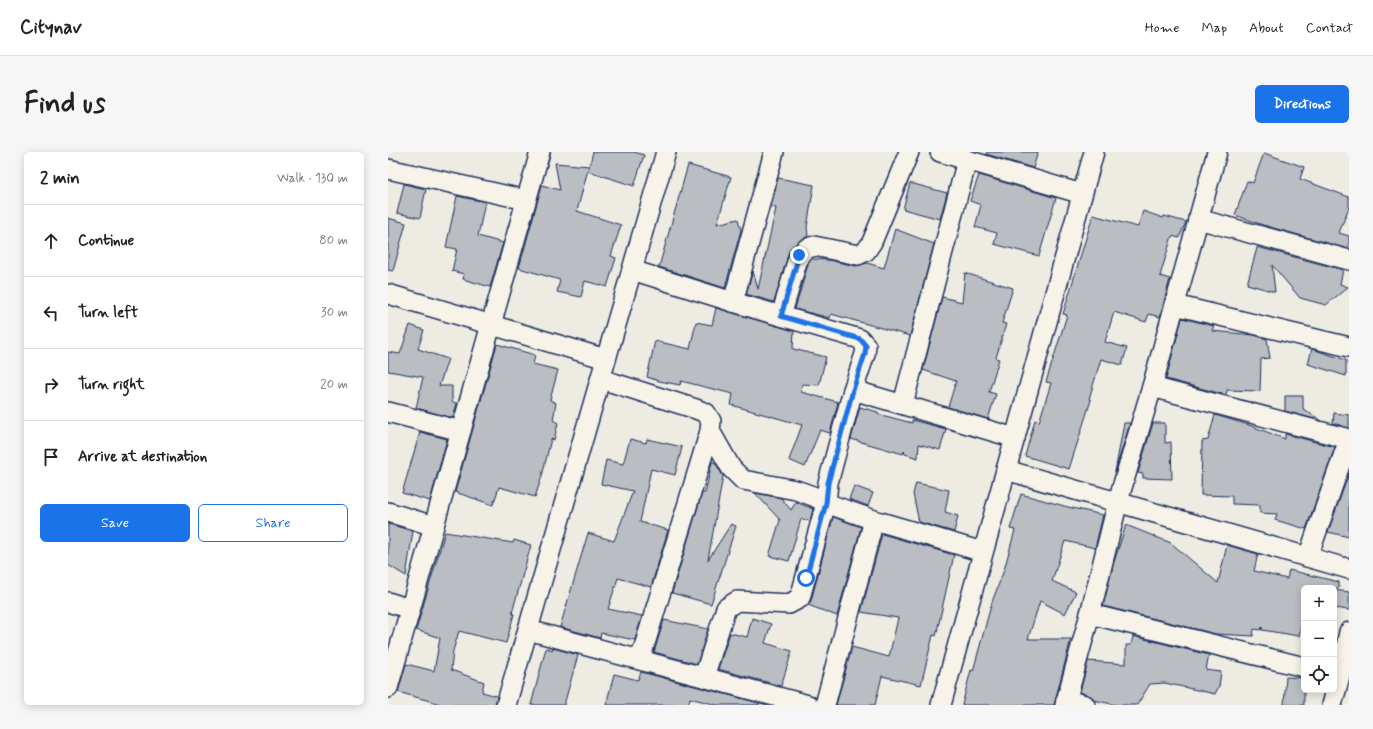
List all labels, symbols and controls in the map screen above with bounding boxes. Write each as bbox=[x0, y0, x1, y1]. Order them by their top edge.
text: Citynav bbox=[20, 15, 82, 40]
text: Home bbox=[1145, 19, 1179, 37]
text: Map bbox=[1201, 19, 1227, 37]
text: About bbox=[1249, 19, 1284, 37]
text: Contact bbox=[1306, 19, 1353, 37]
button: Directions bbox=[1255, 85, 1349, 123]
text: Find us bbox=[24, 86, 105, 123]
text: 2 min bbox=[40, 167, 80, 189]
text: Walk · 130 m bbox=[277, 170, 348, 187]
icon: ahead bbox=[40, 230, 62, 252]
text: Continue bbox=[78, 231, 134, 251]
text: 80 m bbox=[319, 232, 348, 249]
route end bbox=[790, 246, 808, 264]
icon: left bbox=[40, 302, 62, 324]
text: Turn left bbox=[78, 303, 138, 323]
text: 30 m bbox=[321, 304, 348, 321]
icon: right bbox=[40, 374, 62, 396]
text: Turn right bbox=[78, 375, 145, 395]
text: 20 m bbox=[320, 376, 348, 393]
icon: arrive bbox=[40, 446, 62, 468]
text: Arrive at destination bbox=[78, 447, 207, 467]
button: Save bbox=[40, 504, 190, 542]
button: Share bbox=[198, 504, 348, 542]
route start bbox=[797, 569, 815, 587]
map controls bbox=[1301, 585, 1337, 693]
button: + bbox=[1301, 585, 1337, 621]
button: − bbox=[1301, 621, 1337, 657]
button: locate bbox=[1301, 657, 1337, 693]

